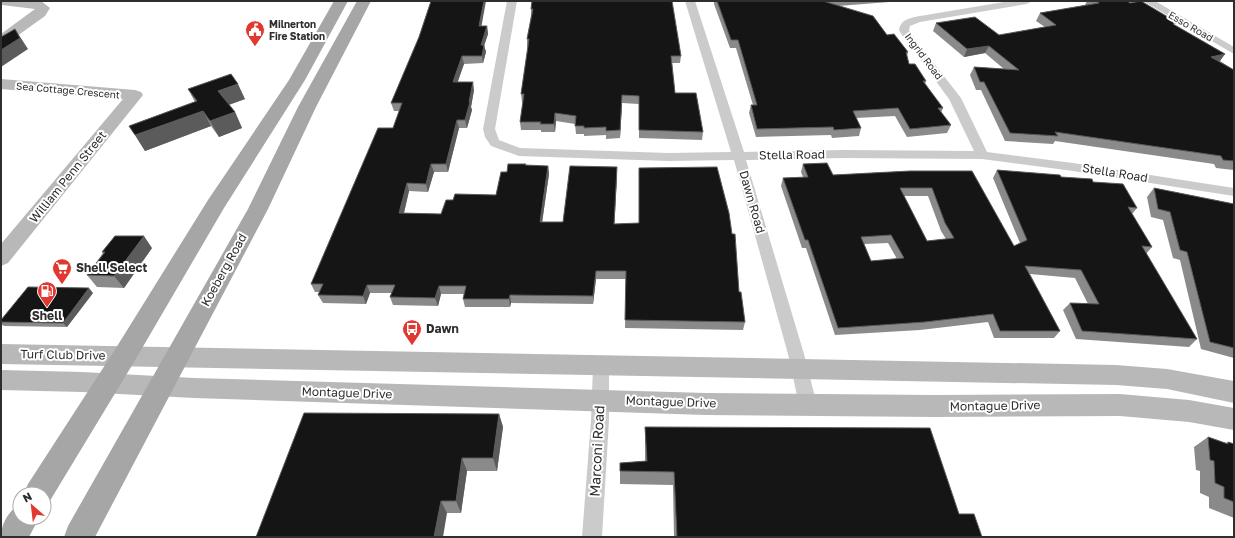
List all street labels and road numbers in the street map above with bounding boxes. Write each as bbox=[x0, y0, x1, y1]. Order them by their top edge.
street label: Esso Road bbox=[1166, 8, 1216, 44]
street label: Ingrid Road bbox=[903, 30, 945, 82]
street label: Sea Cottage Crescent bbox=[16, 79, 120, 101]
street label: William Penn Street bbox=[26, 128, 109, 226]
street label: Stella Road bbox=[759, 146, 825, 163]
street label: Stella Road bbox=[1081, 160, 1149, 185]
street label: Dawn Road bbox=[736, 169, 769, 235]
street label: Koeberg Road bbox=[197, 231, 250, 309]
street label: Turf Club Drive bbox=[20, 346, 106, 363]
street label: Montague Drive bbox=[301, 383, 393, 402]
street label: Montague Drive bbox=[625, 392, 717, 411]
street label: Montague Drive bbox=[950, 397, 1041, 414]
street label: Marconi Road bbox=[586, 405, 607, 497]

